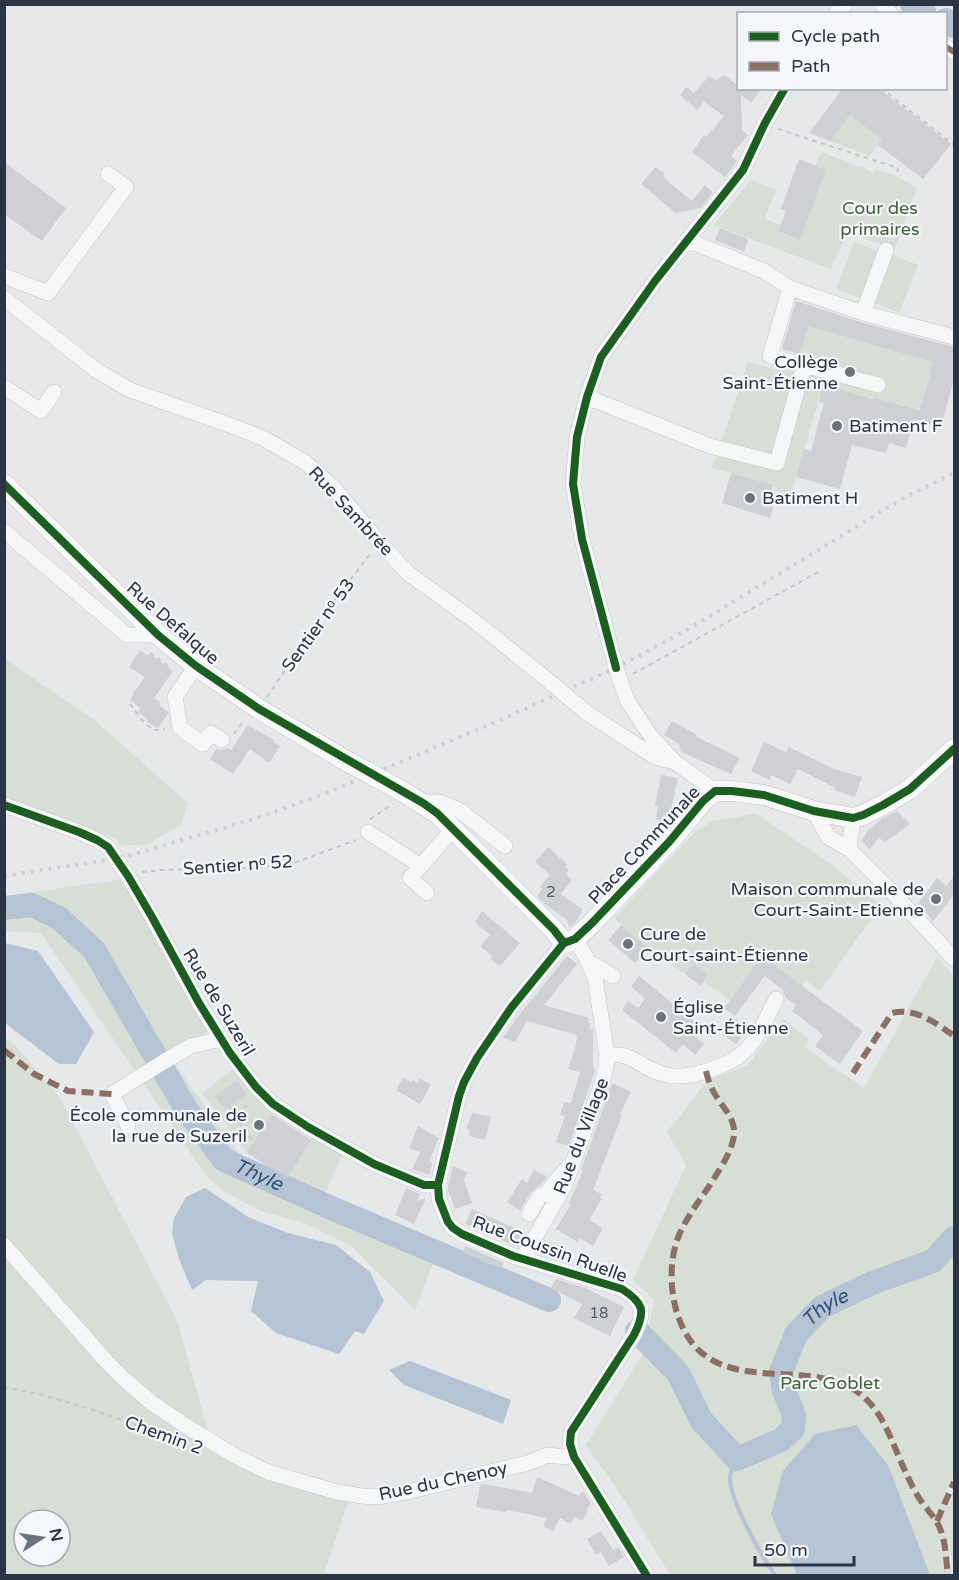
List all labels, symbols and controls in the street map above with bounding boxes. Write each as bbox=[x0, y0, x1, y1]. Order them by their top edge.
legend bbox=[737, 12, 947, 90]
text: Cycle path bbox=[791, 25, 880, 47]
text: Path bbox=[791, 55, 830, 77]
park label: Cour des primaires bbox=[840, 197, 920, 240]
place label: Collège Saint-Étienne bbox=[723, 351, 838, 394]
marker: Collège Saint-Étienne bbox=[843, 365, 857, 379]
place label: Batiment F bbox=[849, 415, 943, 437]
marker: Batiment F bbox=[830, 419, 844, 433]
street label: Rue Sambrée bbox=[304, 462, 398, 560]
place label: Batiment H bbox=[762, 487, 858, 509]
marker: Batiment H bbox=[743, 491, 757, 505]
street label: Sentier nᵒ 53 bbox=[277, 574, 359, 676]
street label: Rue Defalque bbox=[122, 577, 224, 669]
street label: Place Communale bbox=[583, 781, 705, 909]
street label: Sentier nᵒ 52 bbox=[182, 850, 294, 880]
place label: Maison communale de Court-Saint-Etienne bbox=[730, 878, 924, 921]
house number: 2 bbox=[546, 883, 556, 901]
marker: Maison communale de Court-Saint-Etienne bbox=[929, 892, 943, 906]
place label: Cure de Court-saint-Étienne bbox=[640, 923, 808, 966]
marker: Cure de Court-saint-Étienne bbox=[621, 937, 635, 951]
street label: Rue de Suzeril bbox=[178, 944, 260, 1060]
place label: Église Saint-Étienne bbox=[673, 996, 789, 1039]
marker: Église Saint-Étienne bbox=[654, 1010, 668, 1024]
street label: Rue du Village bbox=[549, 1075, 613, 1197]
place label: École communale de la rue de Suzeril bbox=[70, 1104, 247, 1147]
marker: École communale de la rue de Suzeril bbox=[252, 1118, 266, 1132]
water label: Thyle bbox=[230, 1154, 288, 1197]
street label: Rue Coussin Ruelle bbox=[470, 1211, 630, 1287]
water label: Thyle bbox=[797, 1283, 854, 1332]
house number: 18 bbox=[590, 1304, 608, 1322]
park label: Parc Goblet bbox=[780, 1372, 880, 1394]
street label: Chemin 2 bbox=[122, 1411, 206, 1459]
street label: Rue du Chenoy bbox=[377, 1457, 510, 1505]
north arrow bbox=[12, 1508, 72, 1568]
text: N bbox=[45, 1527, 67, 1543]
scale bar bbox=[755, 1529, 854, 1567]
text: 50 m bbox=[764, 1539, 808, 1561]

